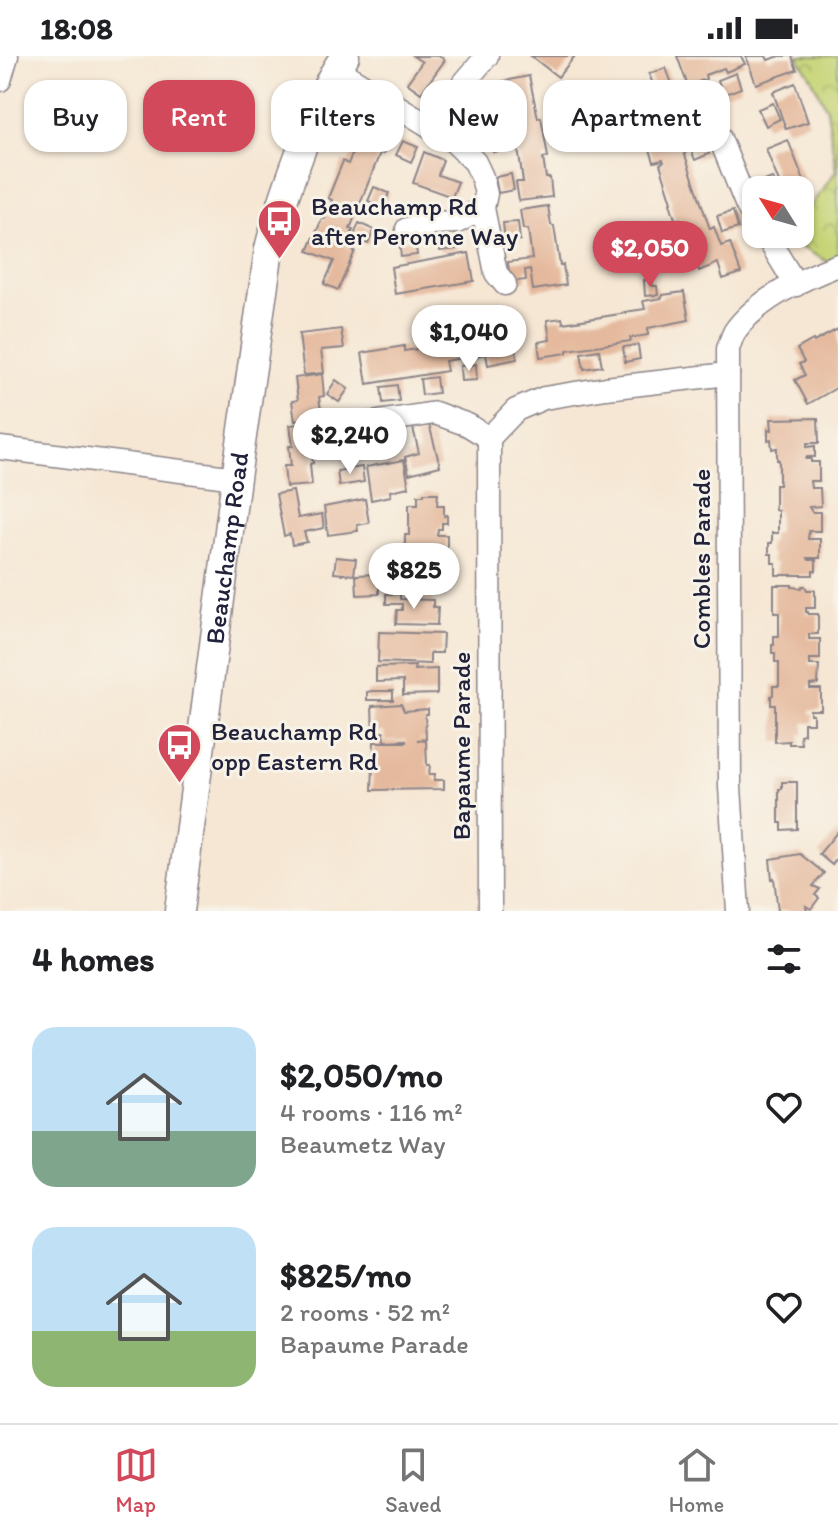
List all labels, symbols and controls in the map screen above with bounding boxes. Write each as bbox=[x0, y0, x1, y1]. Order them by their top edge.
text: 18:08 bbox=[40, 10, 113, 47]
chip: Buy bbox=[24, 80, 127, 152]
chip: Rent bbox=[143, 80, 255, 152]
chip: Filters bbox=[271, 80, 404, 152]
chip: New bbox=[420, 80, 527, 152]
chip: Apartment bbox=[543, 80, 730, 152]
north arrow bbox=[742, 176, 814, 248]
map controls bbox=[742, 176, 814, 248]
place label: Beauchamp Rd after Peronne Way bbox=[311, 190, 518, 252]
bus stop icon: Beauchamp Rd after Peronne Way bbox=[256, 197, 304, 260]
pin: $2,050 bbox=[585, 221, 715, 289]
text: $2,050 bbox=[611, 231, 689, 263]
pin: $1,040 bbox=[404, 305, 534, 373]
text: $1,040 bbox=[429, 315, 509, 347]
pin: $2,240 bbox=[285, 408, 415, 476]
text: $2,240 bbox=[311, 418, 389, 450]
street label: Beauchamp Road bbox=[198, 450, 256, 646]
street label: Combles Parade bbox=[685, 469, 717, 649]
pin: $825 bbox=[367, 543, 461, 611]
text: $825 bbox=[387, 553, 441, 585]
street label: Bapaume Parade bbox=[445, 652, 477, 840]
place label: Beauchamp Rd opp Eastern Rd bbox=[211, 715, 379, 777]
bus stop icon: Beauchamp Rd opp Eastern Rd bbox=[156, 722, 204, 785]
icon: filters bbox=[762, 937, 806, 981]
text: 4 homes bbox=[32, 939, 155, 980]
text: $2,050/mo bbox=[280, 1055, 443, 1096]
icon: home bbox=[96, 1059, 192, 1155]
icon: heart bbox=[762, 1085, 806, 1129]
text: 4 rooms · 116 m² bbox=[280, 1096, 463, 1128]
text: Beaumetz Way bbox=[280, 1128, 446, 1160]
text: $825/mo bbox=[280, 1255, 412, 1296]
icon: home bbox=[96, 1259, 192, 1355]
icon: heart bbox=[762, 1285, 806, 1329]
text: 2 rooms · 52 m² bbox=[280, 1296, 450, 1328]
text: Bapaume Parade bbox=[280, 1328, 469, 1360]
tab: Map bbox=[114, 1443, 158, 1518]
tab: Saved bbox=[385, 1443, 441, 1518]
tab: Home bbox=[669, 1443, 724, 1518]

